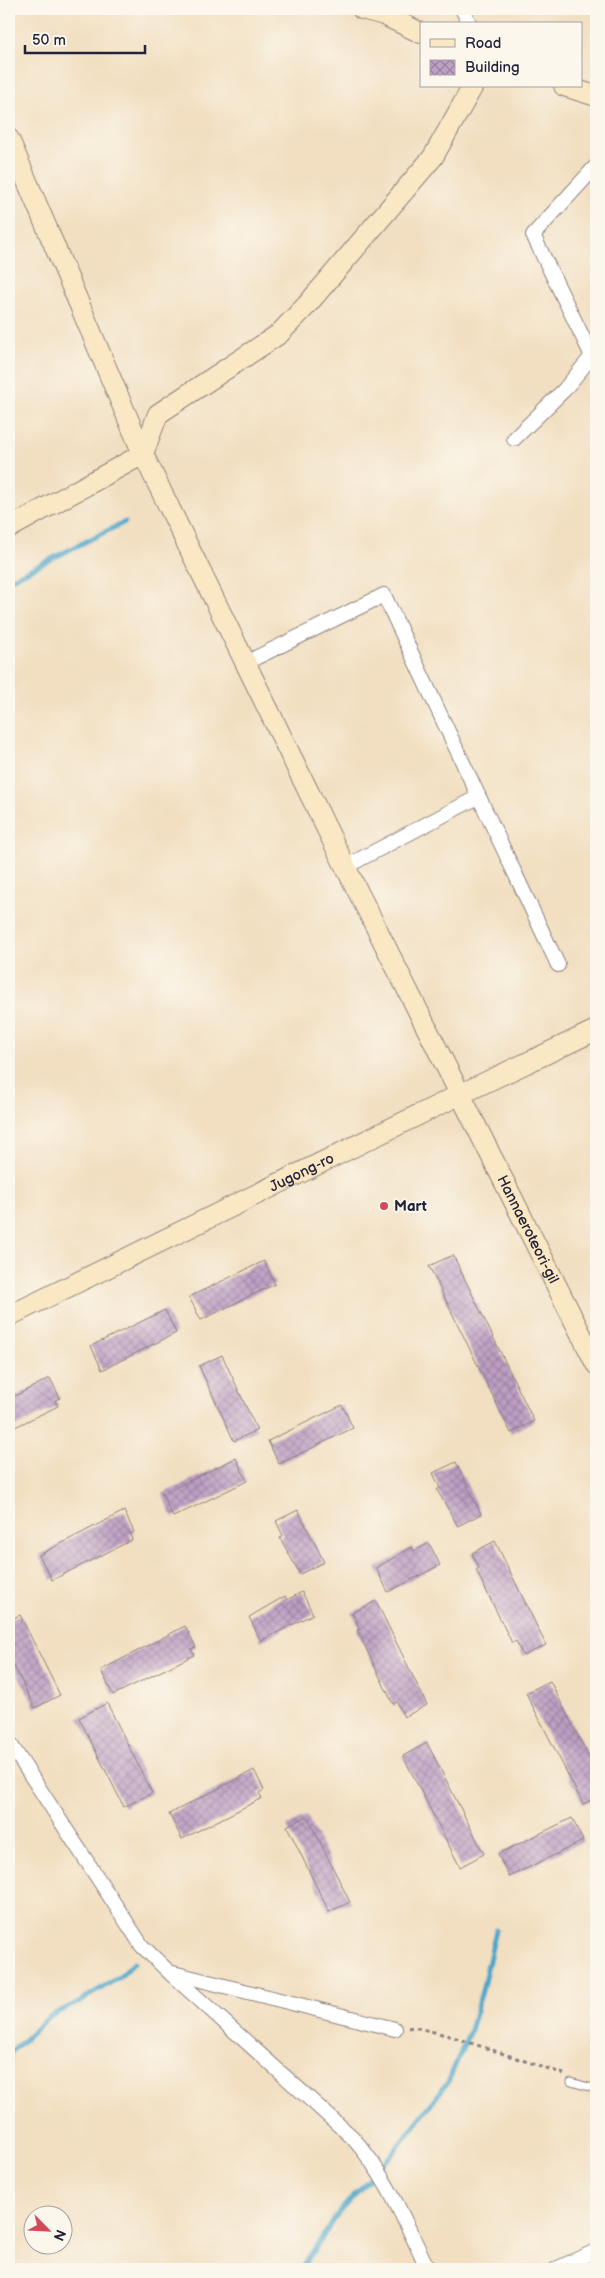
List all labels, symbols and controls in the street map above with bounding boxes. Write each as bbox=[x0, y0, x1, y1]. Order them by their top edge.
scale bar bbox=[25, 22, 145, 54]
legend bbox=[420, 22, 582, 88]
text: 50 m bbox=[32, 31, 66, 50]
text: Road bbox=[465, 34, 501, 53]
text: Building bbox=[465, 58, 520, 77]
street label: Jugong-ro bbox=[266, 1148, 337, 1196]
street label: Hannaeroteori-gil bbox=[493, 1172, 563, 1287]
place label: Mart bbox=[394, 1197, 427, 1216]
marker: Mart bbox=[378, 1200, 390, 1212]
north arrow bbox=[22, 2206, 72, 2256]
text: N bbox=[50, 2227, 69, 2243]

